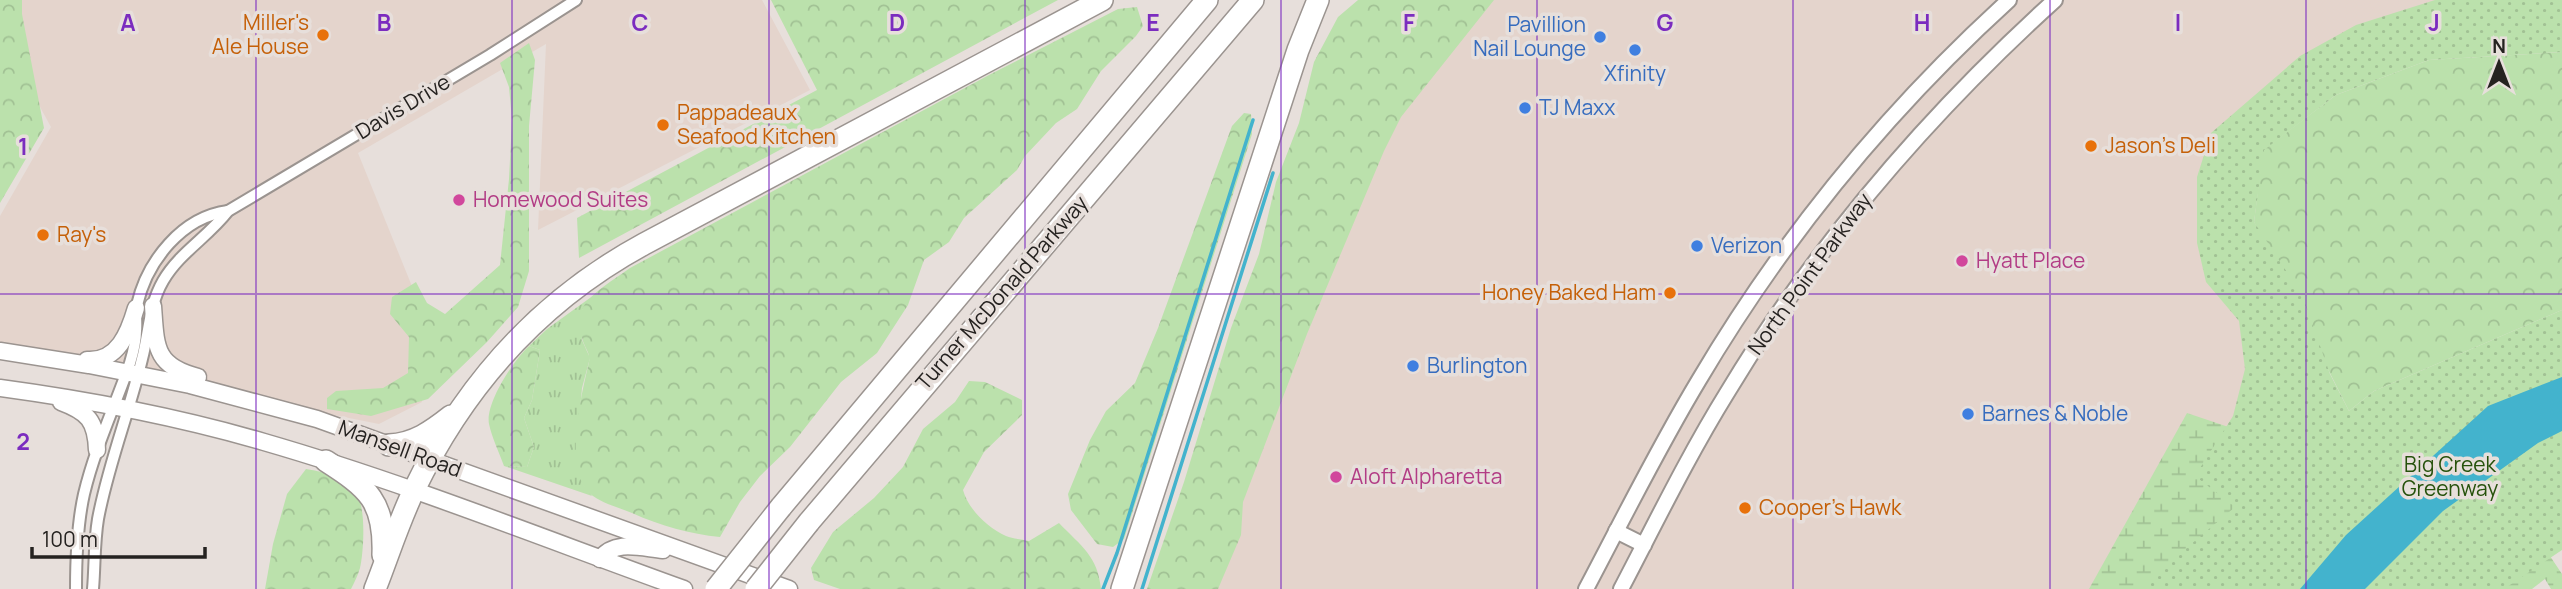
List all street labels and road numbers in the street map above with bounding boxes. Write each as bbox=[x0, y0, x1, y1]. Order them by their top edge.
street label: Davis Drive bbox=[350, 67, 455, 145]
street label: North Point Parkway bbox=[1741, 187, 1878, 360]
street label: Turner McDonald Parkway bbox=[909, 189, 1093, 395]
street label: Mansell Road bbox=[335, 413, 466, 483]

